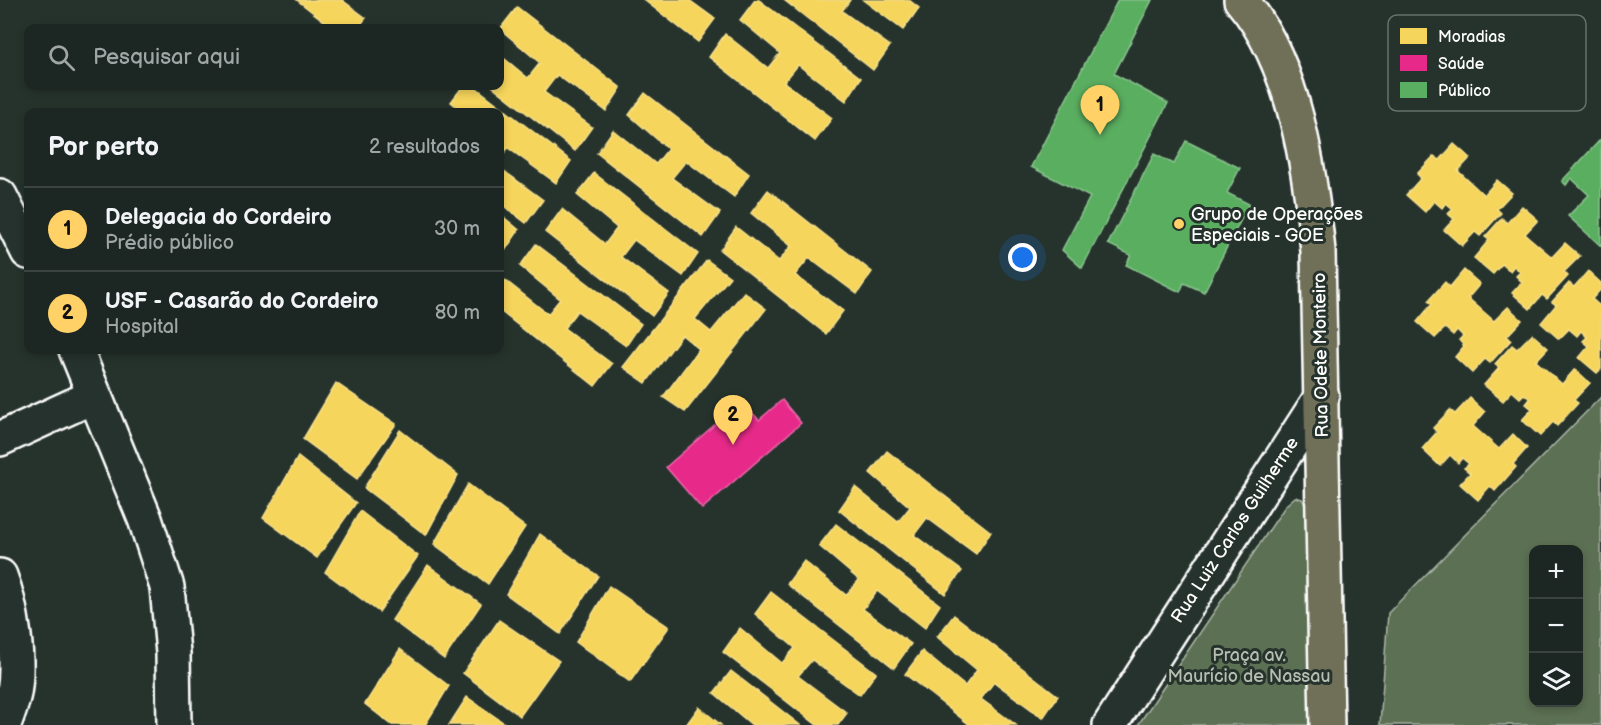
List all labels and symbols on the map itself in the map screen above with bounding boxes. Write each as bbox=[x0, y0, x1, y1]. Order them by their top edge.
legend bbox=[1388, 15, 1586, 111]
text: Moradias bbox=[1438, 28, 1505, 47]
text: Saúde bbox=[1438, 55, 1485, 74]
text: Público bbox=[1438, 82, 1491, 101]
pin: 1 bbox=[1080, 86, 1120, 135]
place label: Grupo de Operações Especiais - GOE bbox=[1191, 204, 1363, 246]
marker: Grupo de Operações Especiais - GOE bbox=[1172, 217, 1186, 231]
your location bbox=[1008, 243, 1037, 272]
street label: Rua Odete Monteiro bbox=[1309, 272, 1333, 438]
pin: 2 bbox=[714, 396, 752, 445]
street label: Rua Luiz Carlos Guilherme bbox=[1167, 433, 1303, 627]
park label: Praça av. Maurício de Nassau bbox=[1168, 645, 1331, 687]

